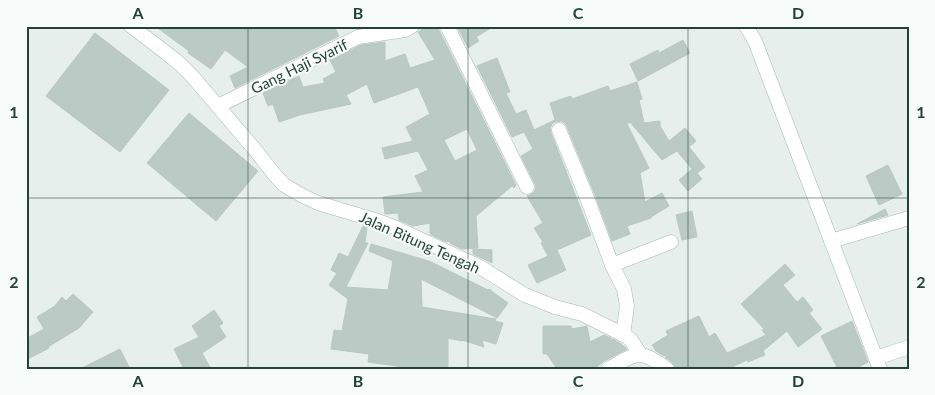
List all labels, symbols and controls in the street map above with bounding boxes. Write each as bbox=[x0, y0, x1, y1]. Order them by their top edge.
text: A bbox=[131, 3, 144, 22]
text: B bbox=[353, 3, 363, 22]
text: C bbox=[573, 3, 584, 22]
text: D bbox=[792, 3, 804, 22]
street label: Gang Haji Syarif bbox=[248, 35, 351, 97]
text: 1 bbox=[9, 102, 19, 121]
text: 1 bbox=[916, 102, 926, 121]
street label: Jalan Bitung Tengah bbox=[357, 207, 483, 277]
text: 2 bbox=[9, 272, 19, 291]
text: 2 bbox=[916, 272, 926, 291]
text: A bbox=[131, 371, 144, 390]
text: B bbox=[353, 371, 363, 390]
text: C bbox=[573, 371, 584, 390]
text: D bbox=[792, 371, 804, 390]

